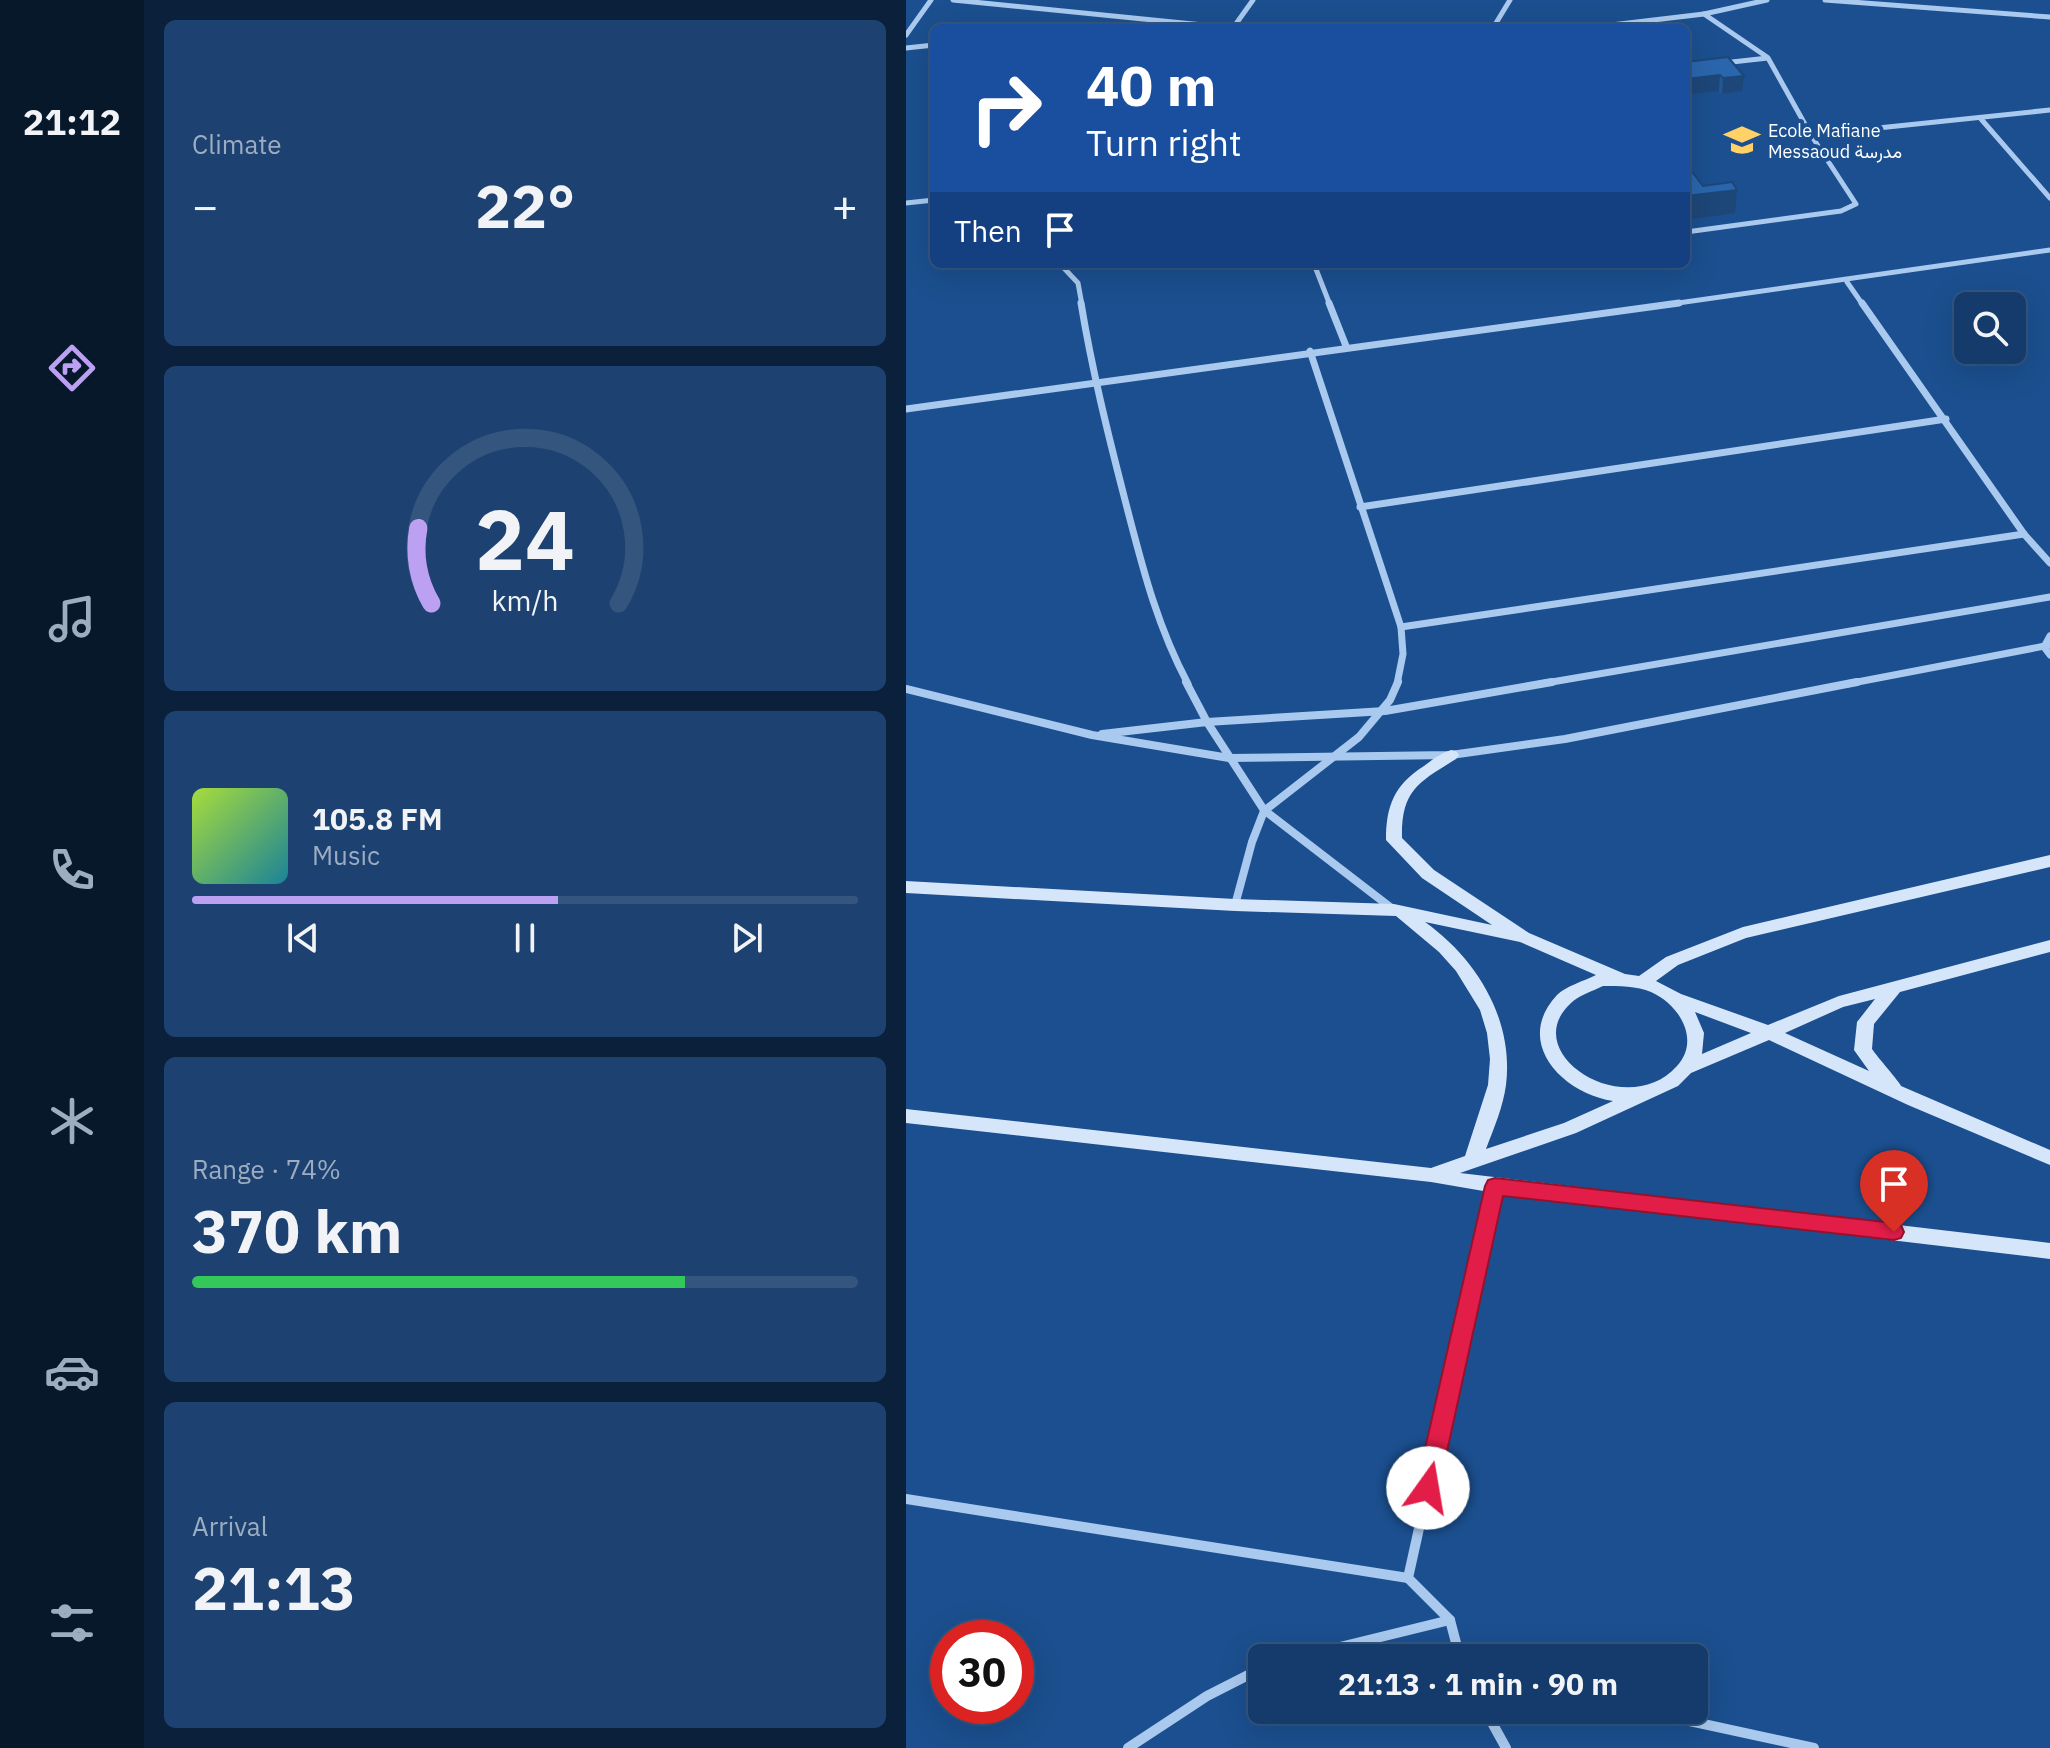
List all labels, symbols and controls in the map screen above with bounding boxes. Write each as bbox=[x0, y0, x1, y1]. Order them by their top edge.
text: 40 m bbox=[1086, 49, 1216, 121]
icon: right bbox=[954, 56, 1058, 160]
text: 21:12 bbox=[23, 98, 121, 145]
text: Turn right bbox=[1086, 119, 1242, 166]
place label: Ecole Mafiane Messaoud مدرسة bbox=[1768, 119, 1902, 163]
school or university icon: Ecole Mafiane Messaoud مدرسة bbox=[1723, 121, 1761, 159]
text: Climate bbox=[192, 127, 282, 161]
text: 22° bbox=[475, 166, 575, 245]
text: − bbox=[192, 177, 218, 234]
text: + bbox=[832, 177, 858, 234]
icon: arrive bbox=[1038, 208, 1082, 252]
text: Then bbox=[954, 211, 1022, 250]
map controls bbox=[1954, 292, 2026, 364]
button: search bbox=[1954, 292, 2026, 364]
icon: directions bbox=[44, 340, 100, 396]
text: 24 bbox=[475, 485, 575, 593]
text: km/h bbox=[491, 583, 559, 620]
icon: music bbox=[44, 591, 100, 647]
text: 105.8 FM bbox=[312, 799, 443, 838]
text: Music bbox=[312, 838, 380, 872]
icon: phone bbox=[44, 842, 100, 898]
icon: previous bbox=[281, 916, 325, 960]
icon: pause bbox=[503, 916, 547, 960]
icon: next bbox=[725, 916, 769, 960]
icon: climate bbox=[44, 1093, 100, 1149]
pin bbox=[1860, 1150, 1928, 1232]
text: Range · 74% bbox=[192, 1152, 341, 1186]
icon: arrive bbox=[1872, 1162, 1916, 1206]
text: 370 km bbox=[192, 1191, 402, 1270]
icon: car bbox=[44, 1344, 100, 1400]
position arrow bbox=[1386, 1446, 1470, 1530]
text: Arrival bbox=[192, 1509, 268, 1543]
text: 21:13 bbox=[192, 1548, 356, 1627]
icon: filters bbox=[44, 1595, 100, 1651]
speed limit sign: 30 bbox=[930, 1620, 1034, 1724]
text: 21:13 · 1 min · 90 m bbox=[1338, 1664, 1618, 1703]

